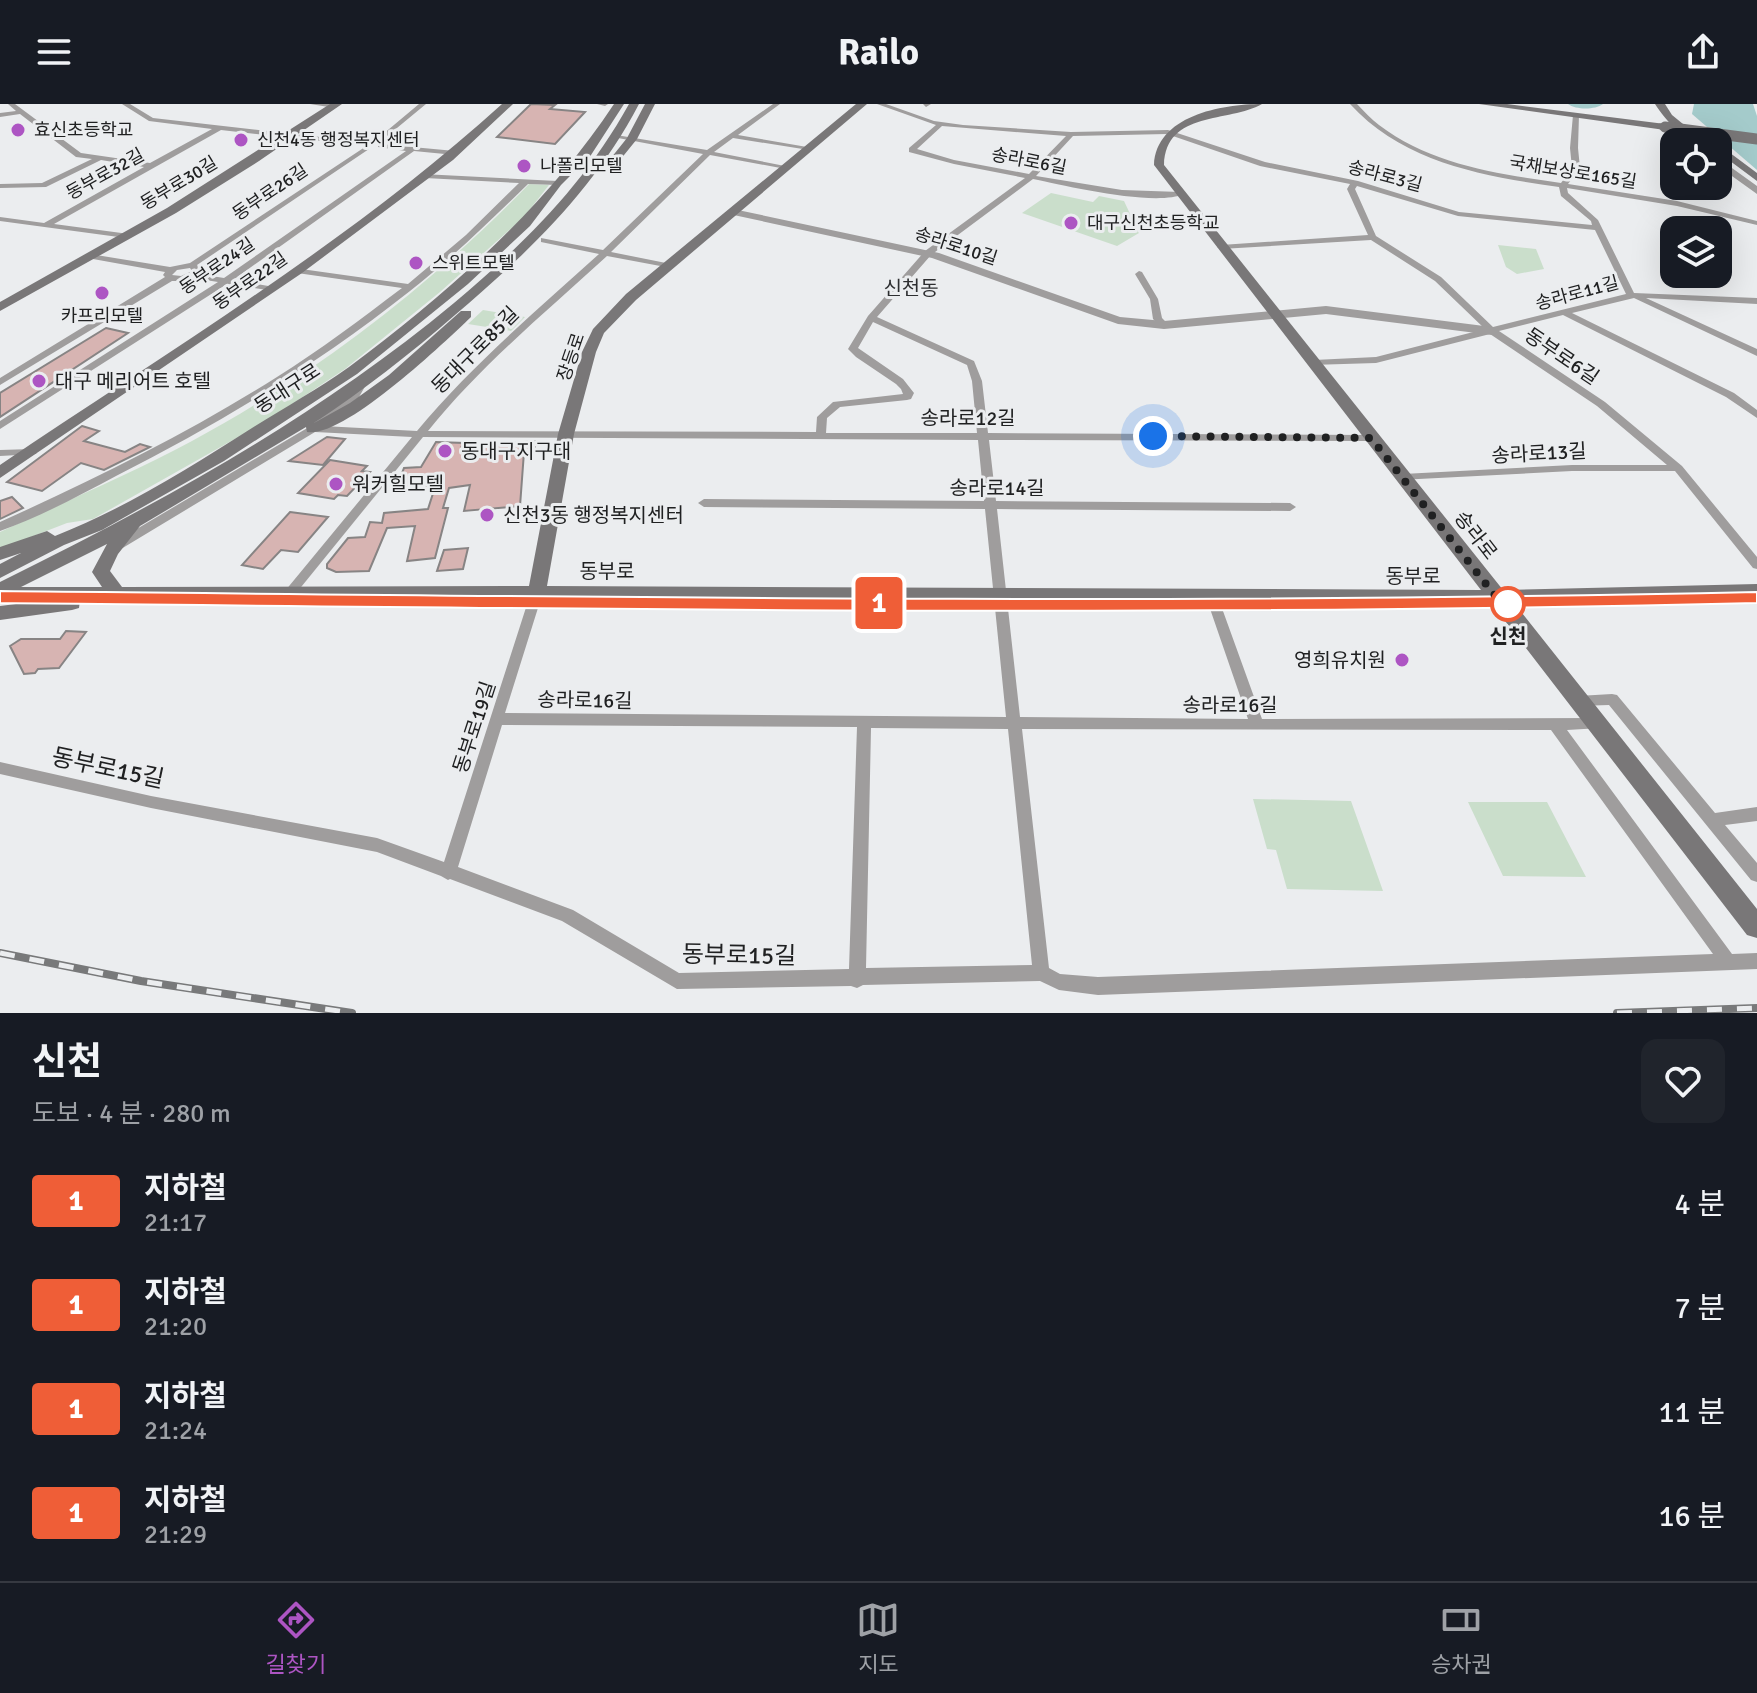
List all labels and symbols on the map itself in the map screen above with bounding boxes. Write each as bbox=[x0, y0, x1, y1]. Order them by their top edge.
place label: 효신초등학교 bbox=[34, 119, 133, 141]
marker: 효신초등학교 bbox=[9, 121, 27, 139]
place label: 신천4동 행정복지센터 bbox=[257, 129, 420, 151]
marker: 신천4동 행정복지센터 bbox=[232, 131, 250, 149]
street label: 송라로6길 bbox=[990, 143, 1068, 179]
street label: 동부로32길 bbox=[62, 144, 148, 204]
street label: 국채보상로165길 bbox=[1508, 151, 1638, 193]
street label: 동부로30길 bbox=[137, 152, 221, 214]
place label: 나폴리모텔 bbox=[540, 155, 623, 177]
street label: 송라로3길 bbox=[1345, 156, 1425, 196]
marker: 나폴리모텔 bbox=[515, 157, 533, 175]
street label: 동부로26길 bbox=[228, 159, 312, 225]
place label: 대구신천초등학교 bbox=[1087, 212, 1219, 234]
marker: 대구신천초등학교 bbox=[1062, 214, 1080, 232]
street label: 송라로10길 bbox=[912, 222, 1000, 270]
street label: 동부로24길 bbox=[175, 233, 259, 299]
street label: 동부로22길 bbox=[209, 247, 291, 315]
place label: 스위트모텔 bbox=[432, 252, 515, 274]
marker: 스위트모텔 bbox=[407, 254, 425, 272]
street label: 송라로11길 bbox=[1533, 271, 1621, 315]
district label: 신천동 bbox=[883, 276, 939, 301]
marker: 카프리모텔 bbox=[93, 284, 111, 302]
street label: 동대구로85길 bbox=[426, 301, 524, 399]
place label: 카프리모텔 bbox=[61, 305, 143, 327]
street label: 동부로6길 bbox=[1520, 322, 1604, 390]
street label: 장등로 bbox=[553, 330, 589, 384]
street label: 동대구로 bbox=[250, 358, 325, 419]
place label: 대구 메리어트 호텔 bbox=[55, 369, 211, 394]
marker: 대구 메리어트 호텔 bbox=[30, 372, 48, 390]
street label: 송라로12길 bbox=[920, 406, 1016, 431]
your location bbox=[1133, 416, 1173, 456]
place label: 동대구지구대 bbox=[461, 439, 571, 464]
street label: 송라로13길 bbox=[1491, 439, 1587, 468]
marker: 동대구지구대 bbox=[436, 442, 454, 460]
place label: 워커힐모텔 bbox=[352, 472, 444, 497]
marker: 워커힐모텔 bbox=[327, 475, 345, 493]
street label: 송라로14길 bbox=[949, 476, 1045, 501]
place label: 신천3동 행정복지센터 bbox=[503, 503, 684, 528]
marker: 신천3동 행정복지센터 bbox=[478, 506, 496, 524]
street label: 송라로 bbox=[1449, 506, 1502, 565]
street label: 동부로 bbox=[579, 559, 635, 584]
street label: 동부로 bbox=[1385, 564, 1441, 589]
line badge: 1 bbox=[853, 577, 905, 629]
marker: 신천 bbox=[1491, 587, 1525, 621]
place label: 신천 bbox=[1490, 624, 1526, 649]
place label: 영희유치원 bbox=[1294, 648, 1386, 673]
marker: 영희유치원 bbox=[1393, 651, 1411, 669]
street label: 동부로19길 bbox=[448, 678, 501, 776]
street label: 송라로16길 bbox=[537, 687, 633, 714]
street label: 송라로16길 bbox=[1182, 693, 1278, 718]
street label: 동부로15길 bbox=[49, 741, 167, 795]
street label: 동부로15길 bbox=[682, 939, 796, 971]

